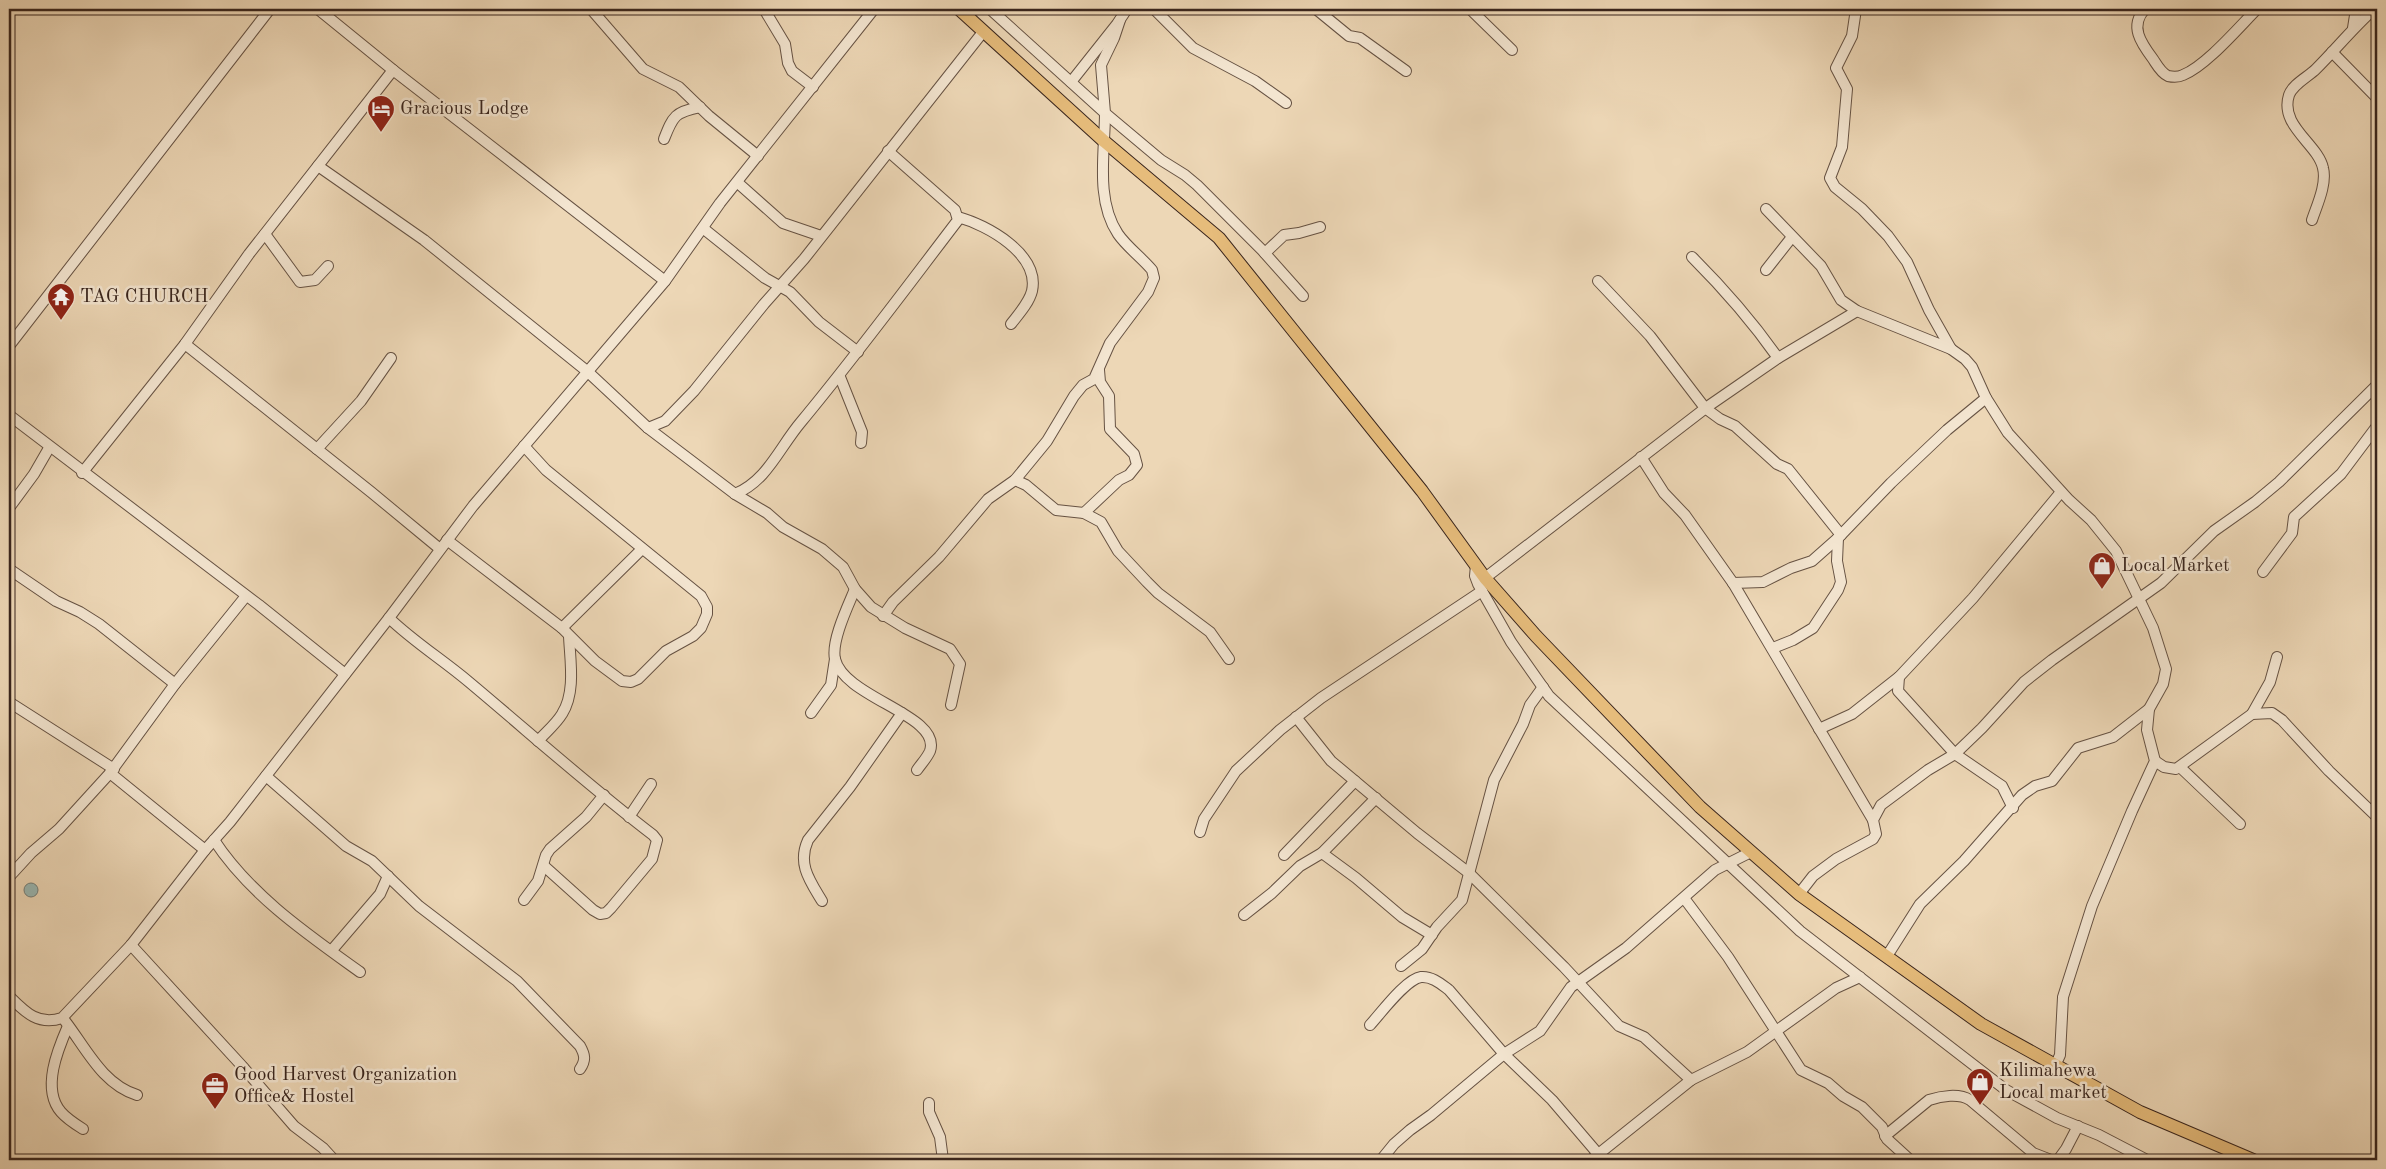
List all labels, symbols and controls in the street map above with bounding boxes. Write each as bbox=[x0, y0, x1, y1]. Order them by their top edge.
hotel icon: Gracious Lodge bbox=[366, 94, 396, 133]
place label: Gracious Lodge bbox=[400, 100, 528, 119]
temple icon: TAG CHURCH bbox=[46, 282, 76, 321]
place label: TAG CHURCH bbox=[80, 288, 209, 307]
shop icon: Local Market bbox=[2087, 551, 2117, 590]
place label: Local Market bbox=[2121, 557, 2230, 576]
place label: Kilimahewa Local market bbox=[1999, 1062, 2107, 1103]
place label: Good Harvest Organization Office& Hostel bbox=[234, 1066, 457, 1107]
shop icon: Kilimahewa Local market bbox=[1965, 1067, 1995, 1106]
office icon: Good Harvest Organization Office& Hostel bbox=[200, 1071, 230, 1110]

